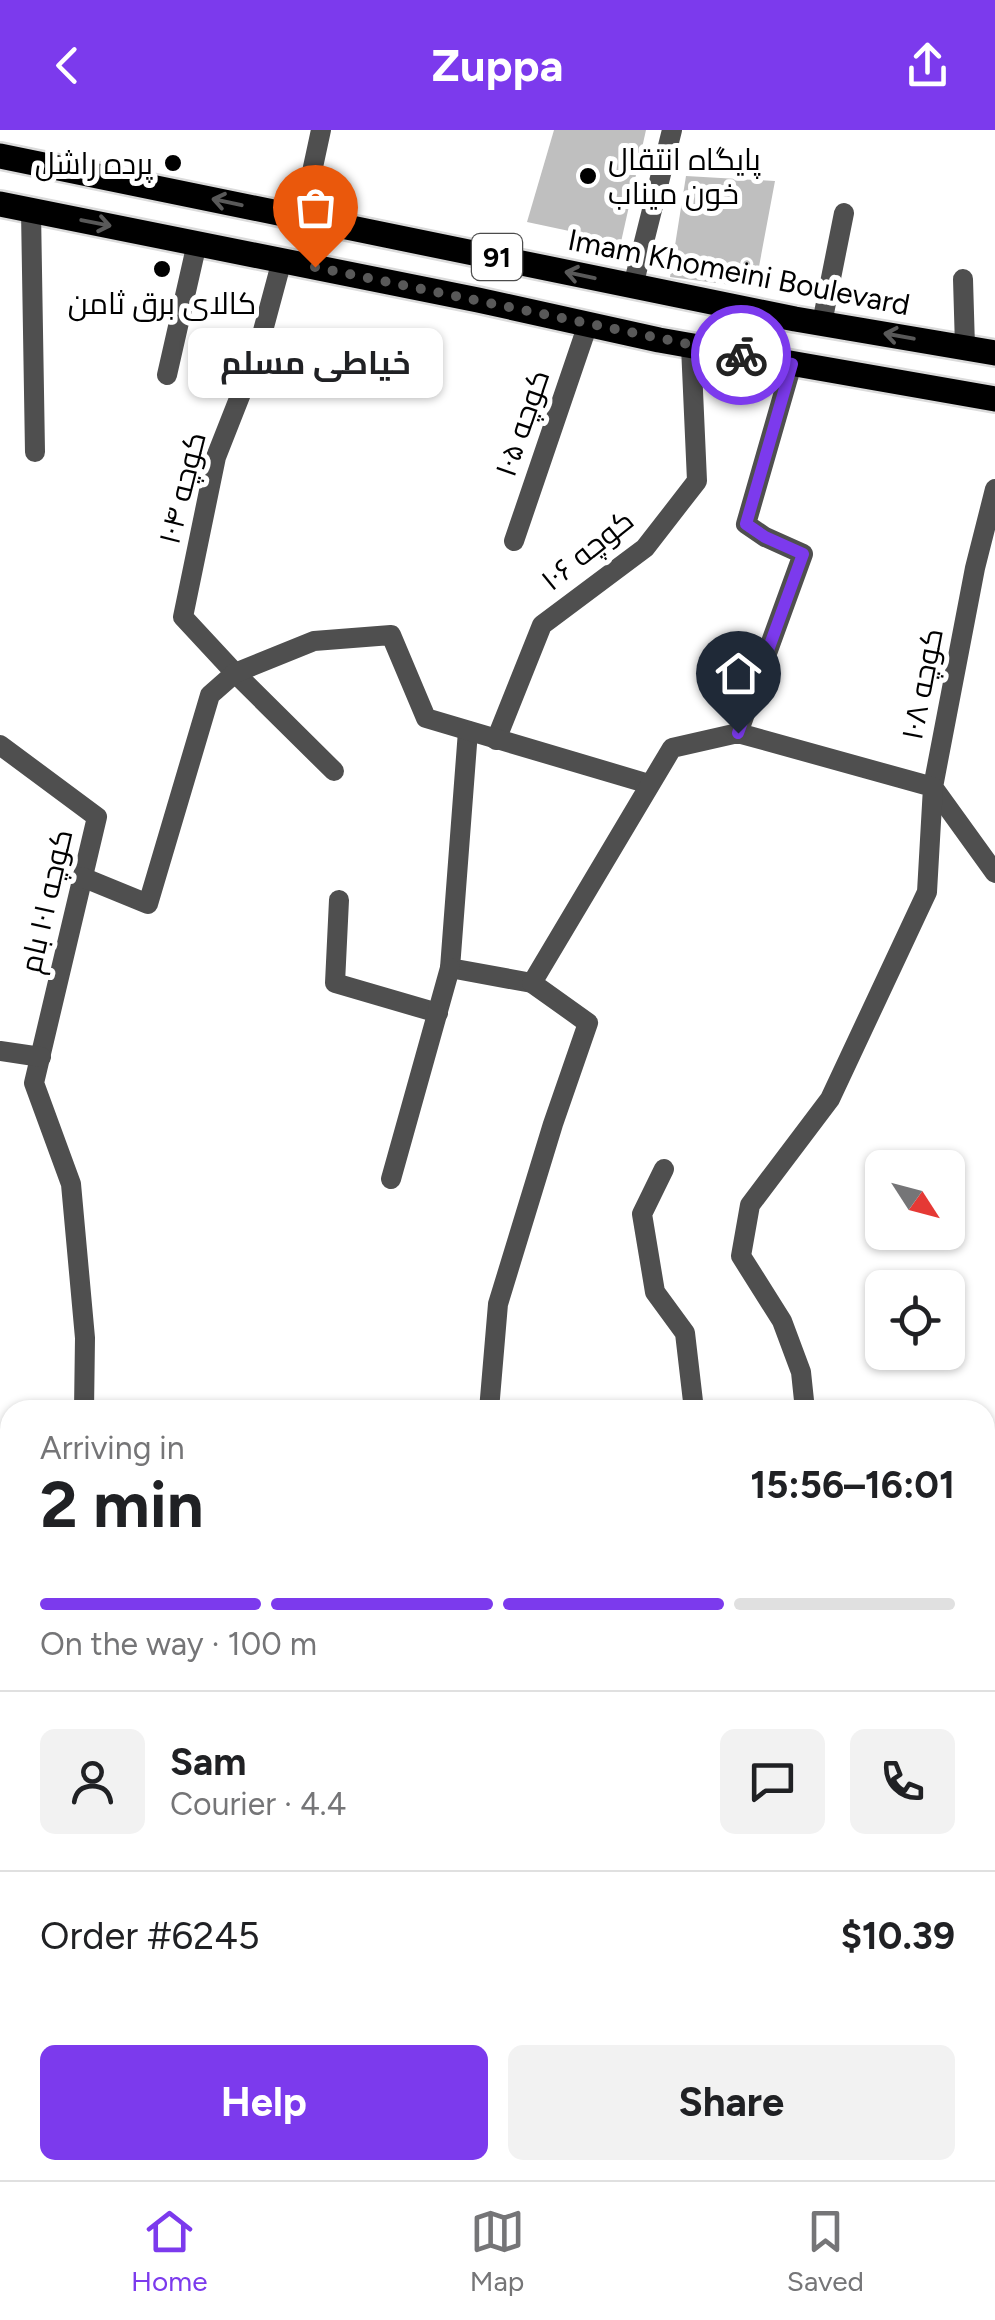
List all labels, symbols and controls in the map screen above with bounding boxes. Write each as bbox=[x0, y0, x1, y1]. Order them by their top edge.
icon: back bbox=[40, 38, 95, 93]
text: Zuppa bbox=[431, 38, 564, 92]
icon: share bbox=[900, 38, 955, 93]
place label: پایگاه انتقال خون میناب bbox=[608, 141, 761, 212]
place label: پرده راشل bbox=[35, 145, 153, 183]
marker: پرده راشل bbox=[162, 152, 184, 174]
pin bbox=[273, 165, 358, 268]
marker: پایگاه انتقال خون میناب bbox=[577, 165, 599, 187]
icon: bag bbox=[288, 180, 343, 235]
one-way arrow bbox=[212, 192, 244, 211]
one-way arrow bbox=[79, 215, 111, 234]
street label: Imam Khomeini Boulevard bbox=[565, 221, 913, 323]
road number: 91 bbox=[472, 234, 522, 280]
marker: کالای برق ثامن bbox=[151, 258, 173, 280]
one-way arrow bbox=[565, 264, 597, 283]
place label: کالای برق ثامن bbox=[68, 285, 256, 322]
courier bbox=[691, 305, 791, 405]
one-way arrow bbox=[883, 326, 916, 345]
callout: خیاطی مسلم bbox=[188, 327, 442, 397]
icon: bike bbox=[714, 328, 769, 383]
text: خیاطی مسلم bbox=[220, 344, 411, 382]
street label: کوچه ۱۰۵ bbox=[486, 365, 558, 482]
street label: کوچه ۱۰۴ bbox=[150, 428, 215, 548]
street label: کوچه ۱۰۶ bbox=[533, 501, 641, 599]
street label: کوچه ۱۰۸ bbox=[893, 625, 952, 743]
pin bbox=[696, 631, 781, 734]
icon: home bbox=[711, 646, 766, 701]
street label: کوچه ۱۰۱ بام bbox=[11, 825, 82, 977]
north arrow bbox=[865, 1150, 965, 1250]
map controls bbox=[865, 1150, 965, 1370]
button: locate bbox=[865, 1270, 965, 1370]
text: Arriving in bbox=[40, 1429, 185, 1467]
text: 15:56–16:01 bbox=[750, 1462, 955, 1508]
text: 2 min bbox=[40, 1465, 204, 1543]
text: On the way · 100 m bbox=[40, 1625, 317, 1663]
button: person bbox=[40, 1729, 145, 1834]
button: chat bbox=[720, 1729, 825, 1834]
button: phone bbox=[850, 1729, 955, 1834]
text: Sam bbox=[170, 1739, 246, 1785]
text: Courier · 4.4 bbox=[170, 1785, 346, 1823]
text: Order #6245 bbox=[40, 1913, 260, 1959]
text: $10.39 bbox=[841, 1913, 955, 1959]
button: Help bbox=[40, 2045, 488, 2160]
button: Share bbox=[508, 2045, 955, 2160]
tab: Home bbox=[131, 2204, 207, 2298]
tab: Map bbox=[470, 2204, 525, 2298]
tab: Saved bbox=[787, 2204, 864, 2298]

